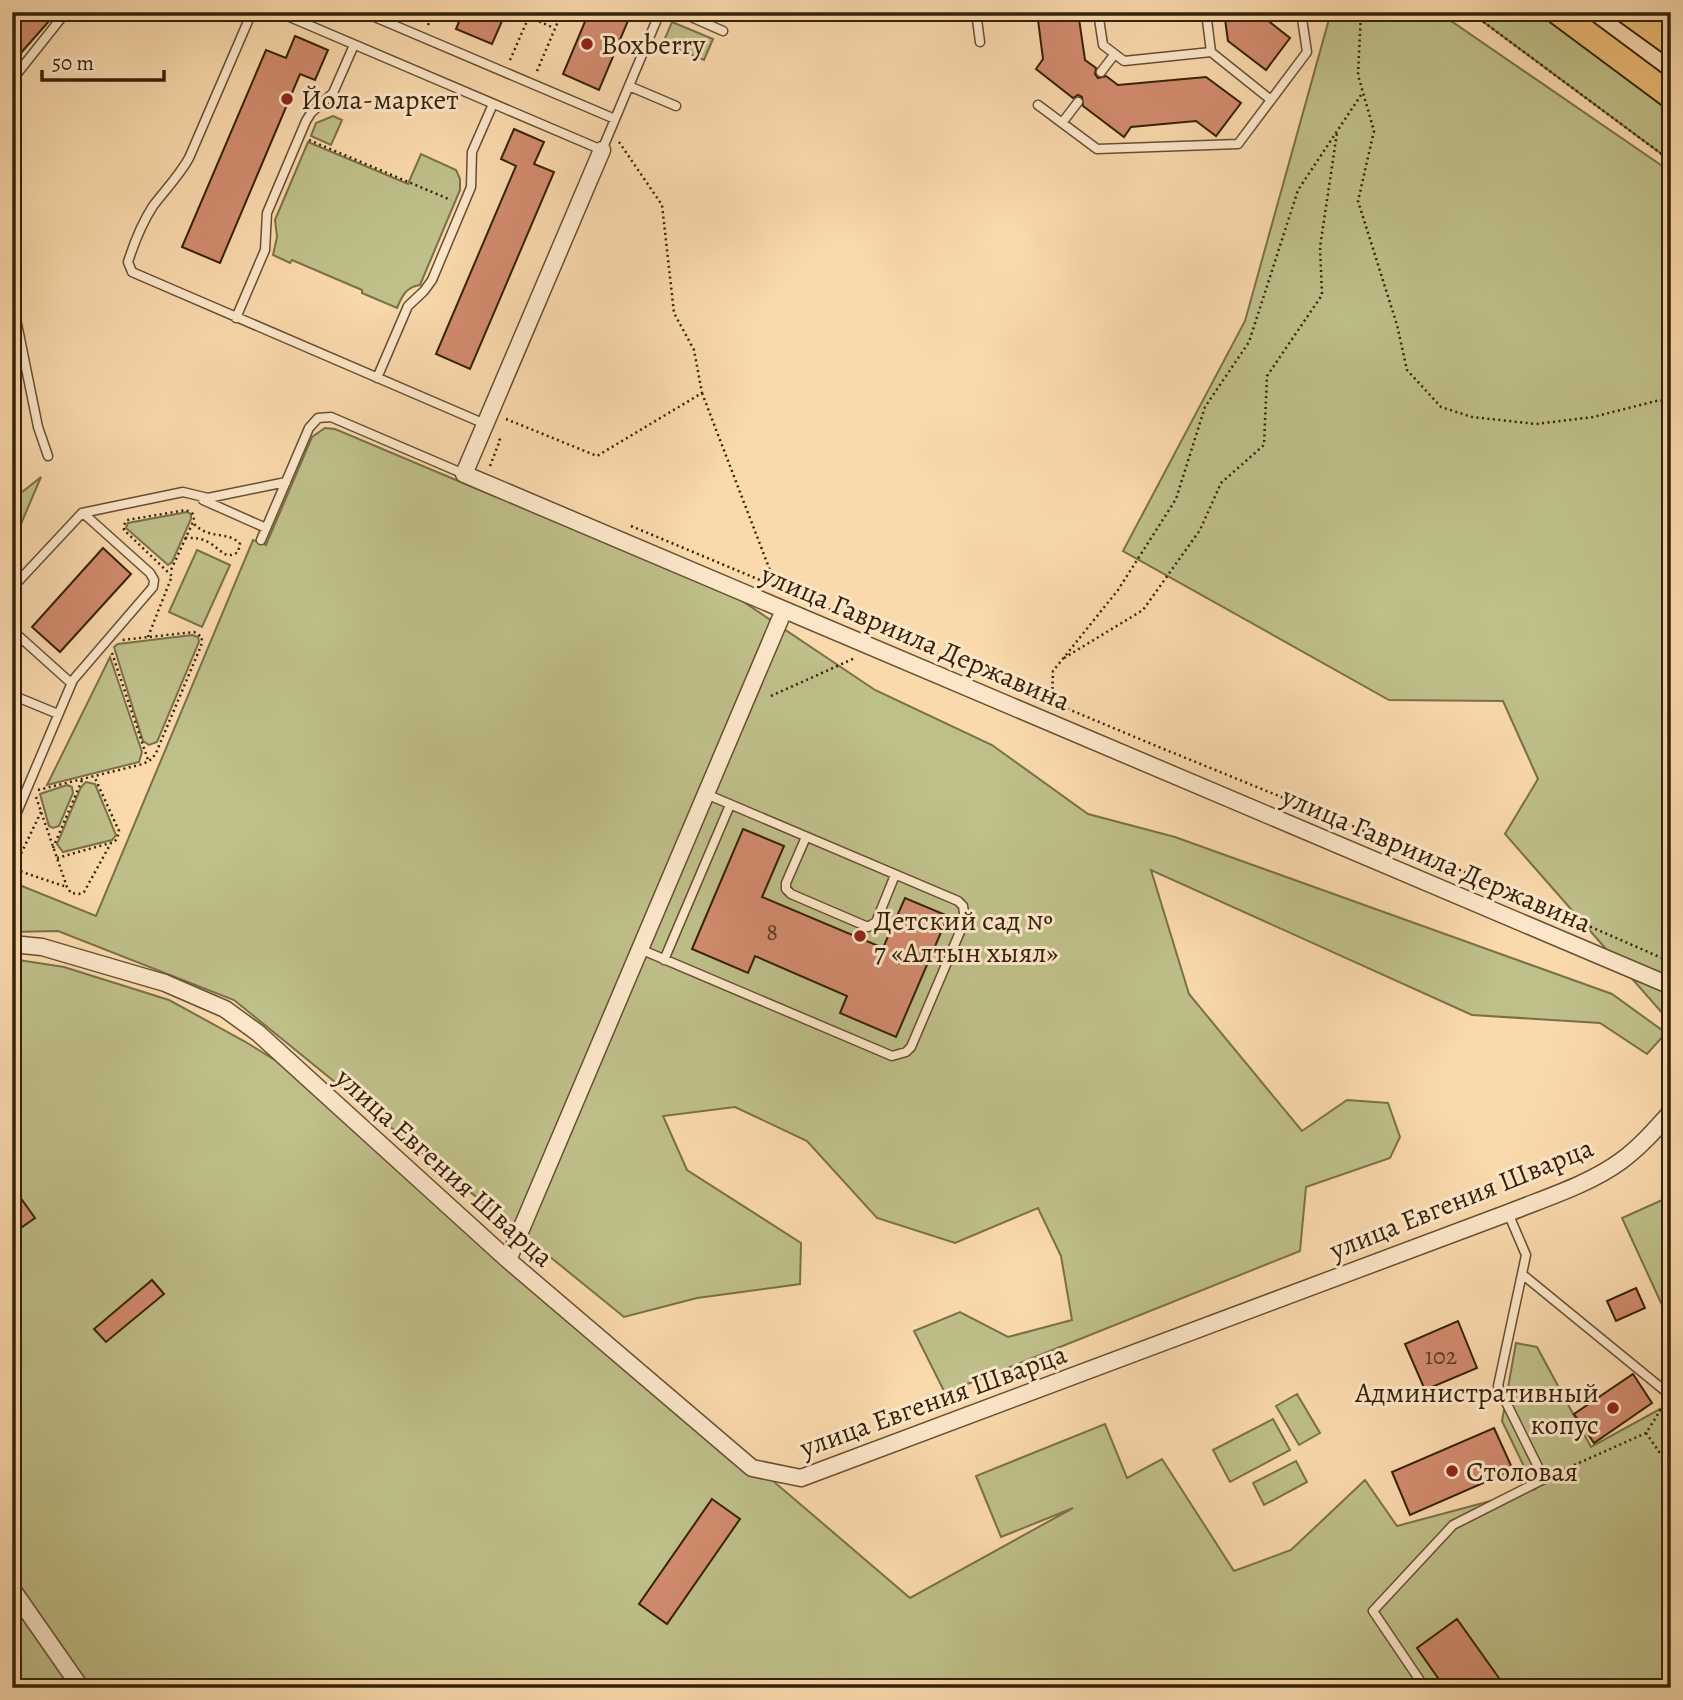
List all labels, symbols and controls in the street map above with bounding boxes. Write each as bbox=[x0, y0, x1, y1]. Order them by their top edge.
place label: Boxberry bbox=[601, 26, 706, 64]
marker: Boxberry bbox=[579, 36, 595, 52]
scale bar bbox=[42, 38, 164, 82]
text: 50 m bbox=[52, 49, 94, 77]
place label: Йола-маркет bbox=[301, 81, 459, 119]
marker: Йола-маркет bbox=[279, 91, 295, 107]
street label: улица Гавриила Державина bbox=[754, 555, 1076, 720]
street label: улица Гавриила Державина bbox=[1275, 777, 1597, 942]
place label: Детский сад № 7 «Алтын хыял» bbox=[874, 902, 1058, 972]
house number: 8 bbox=[766, 916, 778, 948]
marker: Детский сад № 7 «Алтын хыял» bbox=[852, 928, 868, 944]
street label: улица Евгения Шварца bbox=[326, 1059, 562, 1276]
street label: улица Евгения Шварца bbox=[1323, 1129, 1599, 1270]
street label: улица Евгения Шварца bbox=[794, 1335, 1072, 1467]
house number: 102 bbox=[1425, 1340, 1457, 1372]
place label: Административный копус bbox=[1354, 1374, 1599, 1444]
marker: Административный копус bbox=[1605, 1400, 1621, 1416]
place label: Столовая bbox=[1466, 1453, 1578, 1491]
marker: Столовая bbox=[1444, 1463, 1460, 1479]

